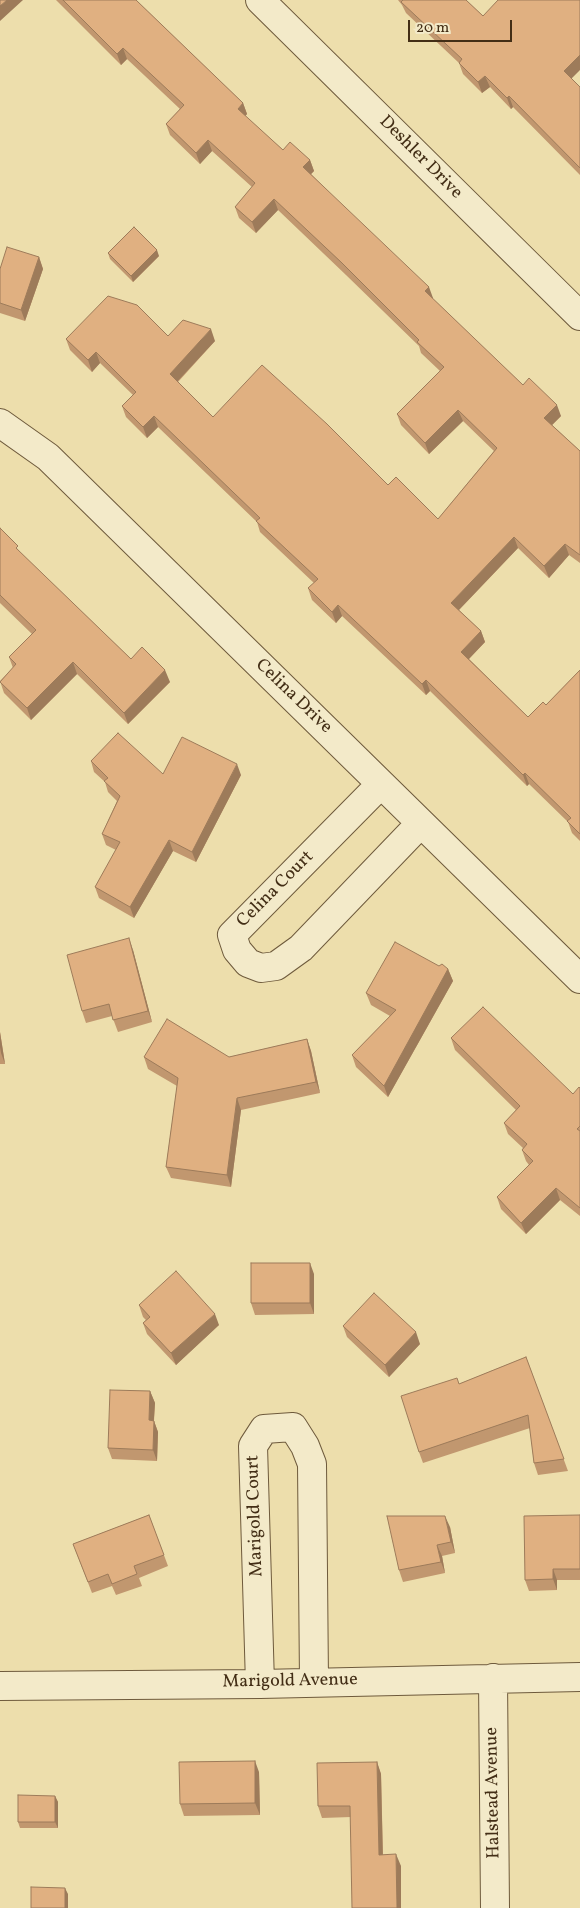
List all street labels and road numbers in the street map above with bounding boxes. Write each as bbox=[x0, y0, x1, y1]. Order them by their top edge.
street label: Deshler Drive bbox=[374, 112, 466, 204]
street label: Celina Drive bbox=[250, 655, 336, 739]
street label: Celina Court bbox=[233, 847, 319, 933]
street label: Marigold Court bbox=[243, 1455, 269, 1577]
street label: Marigold Avenue bbox=[222, 1670, 358, 1694]
street label: Halstead Avenue bbox=[482, 1727, 506, 1859]

